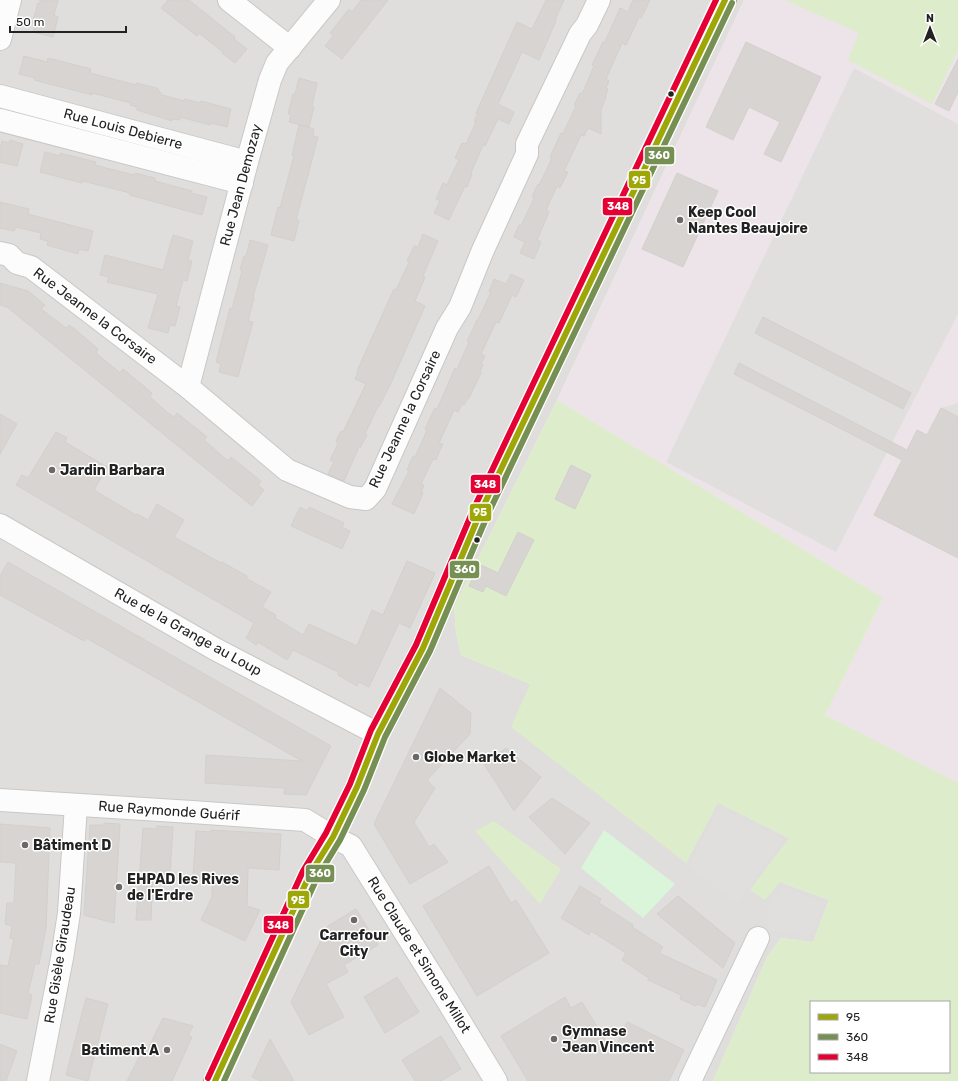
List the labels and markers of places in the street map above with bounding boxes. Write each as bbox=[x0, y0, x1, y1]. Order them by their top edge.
unlabelled marker bbox=[666, 89, 676, 99]
place label: Keep Cool Nantes Beaujoire bbox=[688, 204, 808, 237]
marker: Keep Cool Nantes Beaujoire bbox=[675, 215, 685, 225]
place label: Jardin Barbara bbox=[60, 462, 165, 479]
marker: Jardin Barbara bbox=[47, 465, 57, 475]
unlabelled marker bbox=[472, 535, 482, 545]
place label: Globe Market bbox=[424, 749, 516, 766]
marker: Globe Market bbox=[411, 752, 421, 762]
place label: Bâtiment D bbox=[33, 837, 111, 854]
marker: Bâtiment D bbox=[20, 840, 30, 850]
place label: EHPAD les Rives de l'Erdre bbox=[127, 871, 239, 904]
marker: EHPAD les Rives de l'Erdre bbox=[114, 882, 124, 892]
marker: Carrefour City bbox=[349, 915, 359, 925]
place label: Carrefour City bbox=[320, 927, 389, 960]
place label: Gymnase Jean Vincent bbox=[562, 1023, 655, 1056]
marker: Gymnase Jean Vincent bbox=[549, 1034, 559, 1044]
place label: Batiment A bbox=[81, 1042, 159, 1059]
marker: Batiment A bbox=[162, 1045, 172, 1055]

